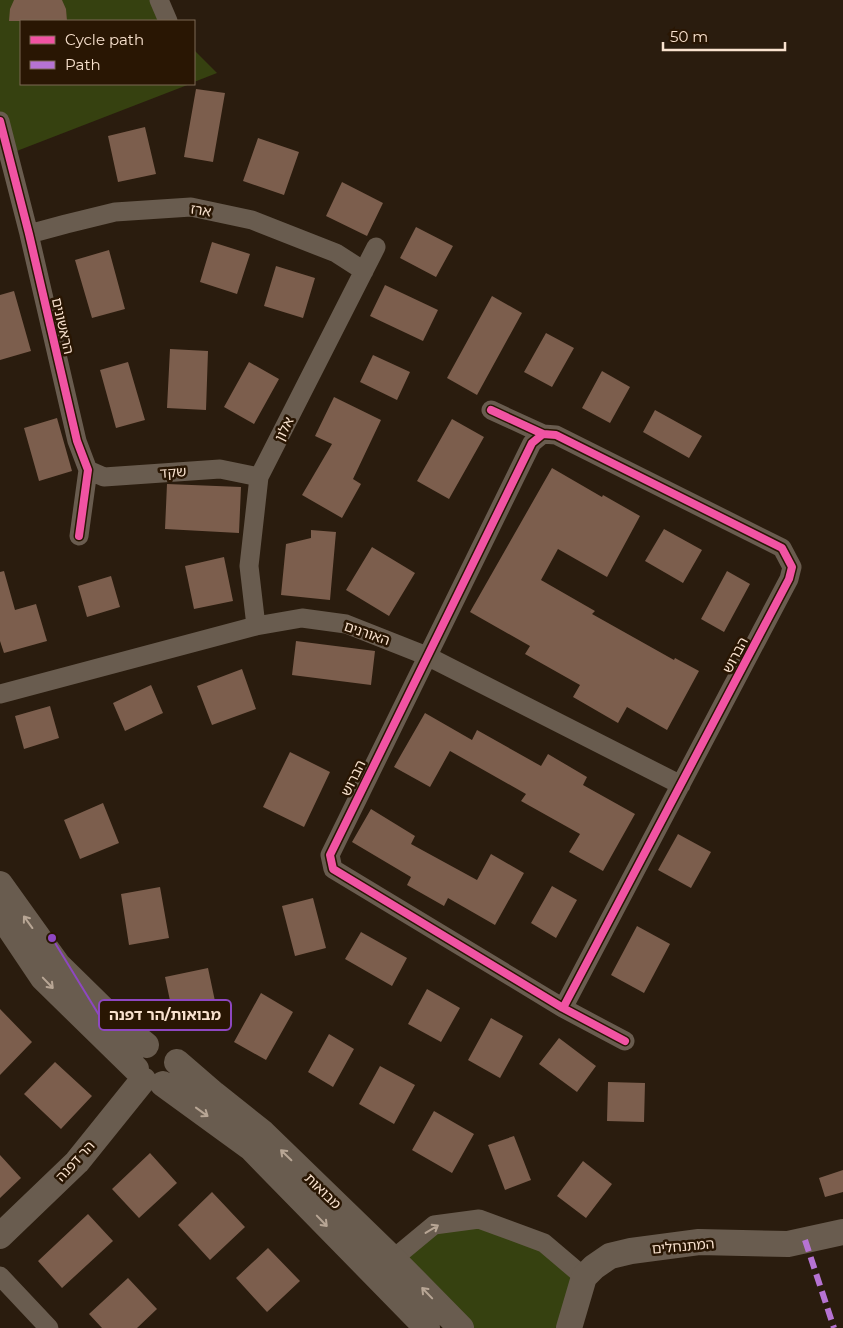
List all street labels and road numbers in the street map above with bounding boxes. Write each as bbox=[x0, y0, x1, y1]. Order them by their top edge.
street label: ארז bbox=[189, 199, 213, 221]
street label: הראשונים bbox=[48, 296, 78, 356]
street label: אלון bbox=[270, 414, 298, 444]
street label: שקד bbox=[159, 462, 187, 482]
street label: האורנים bbox=[342, 617, 392, 649]
street label: הברוש bbox=[718, 634, 752, 676]
street label: הברוש bbox=[337, 757, 369, 799]
street label: הר דפנה bbox=[52, 1137, 98, 1185]
street label: מבואות bbox=[301, 1169, 345, 1213]
street label: המתנחלים bbox=[651, 1234, 715, 1258]

